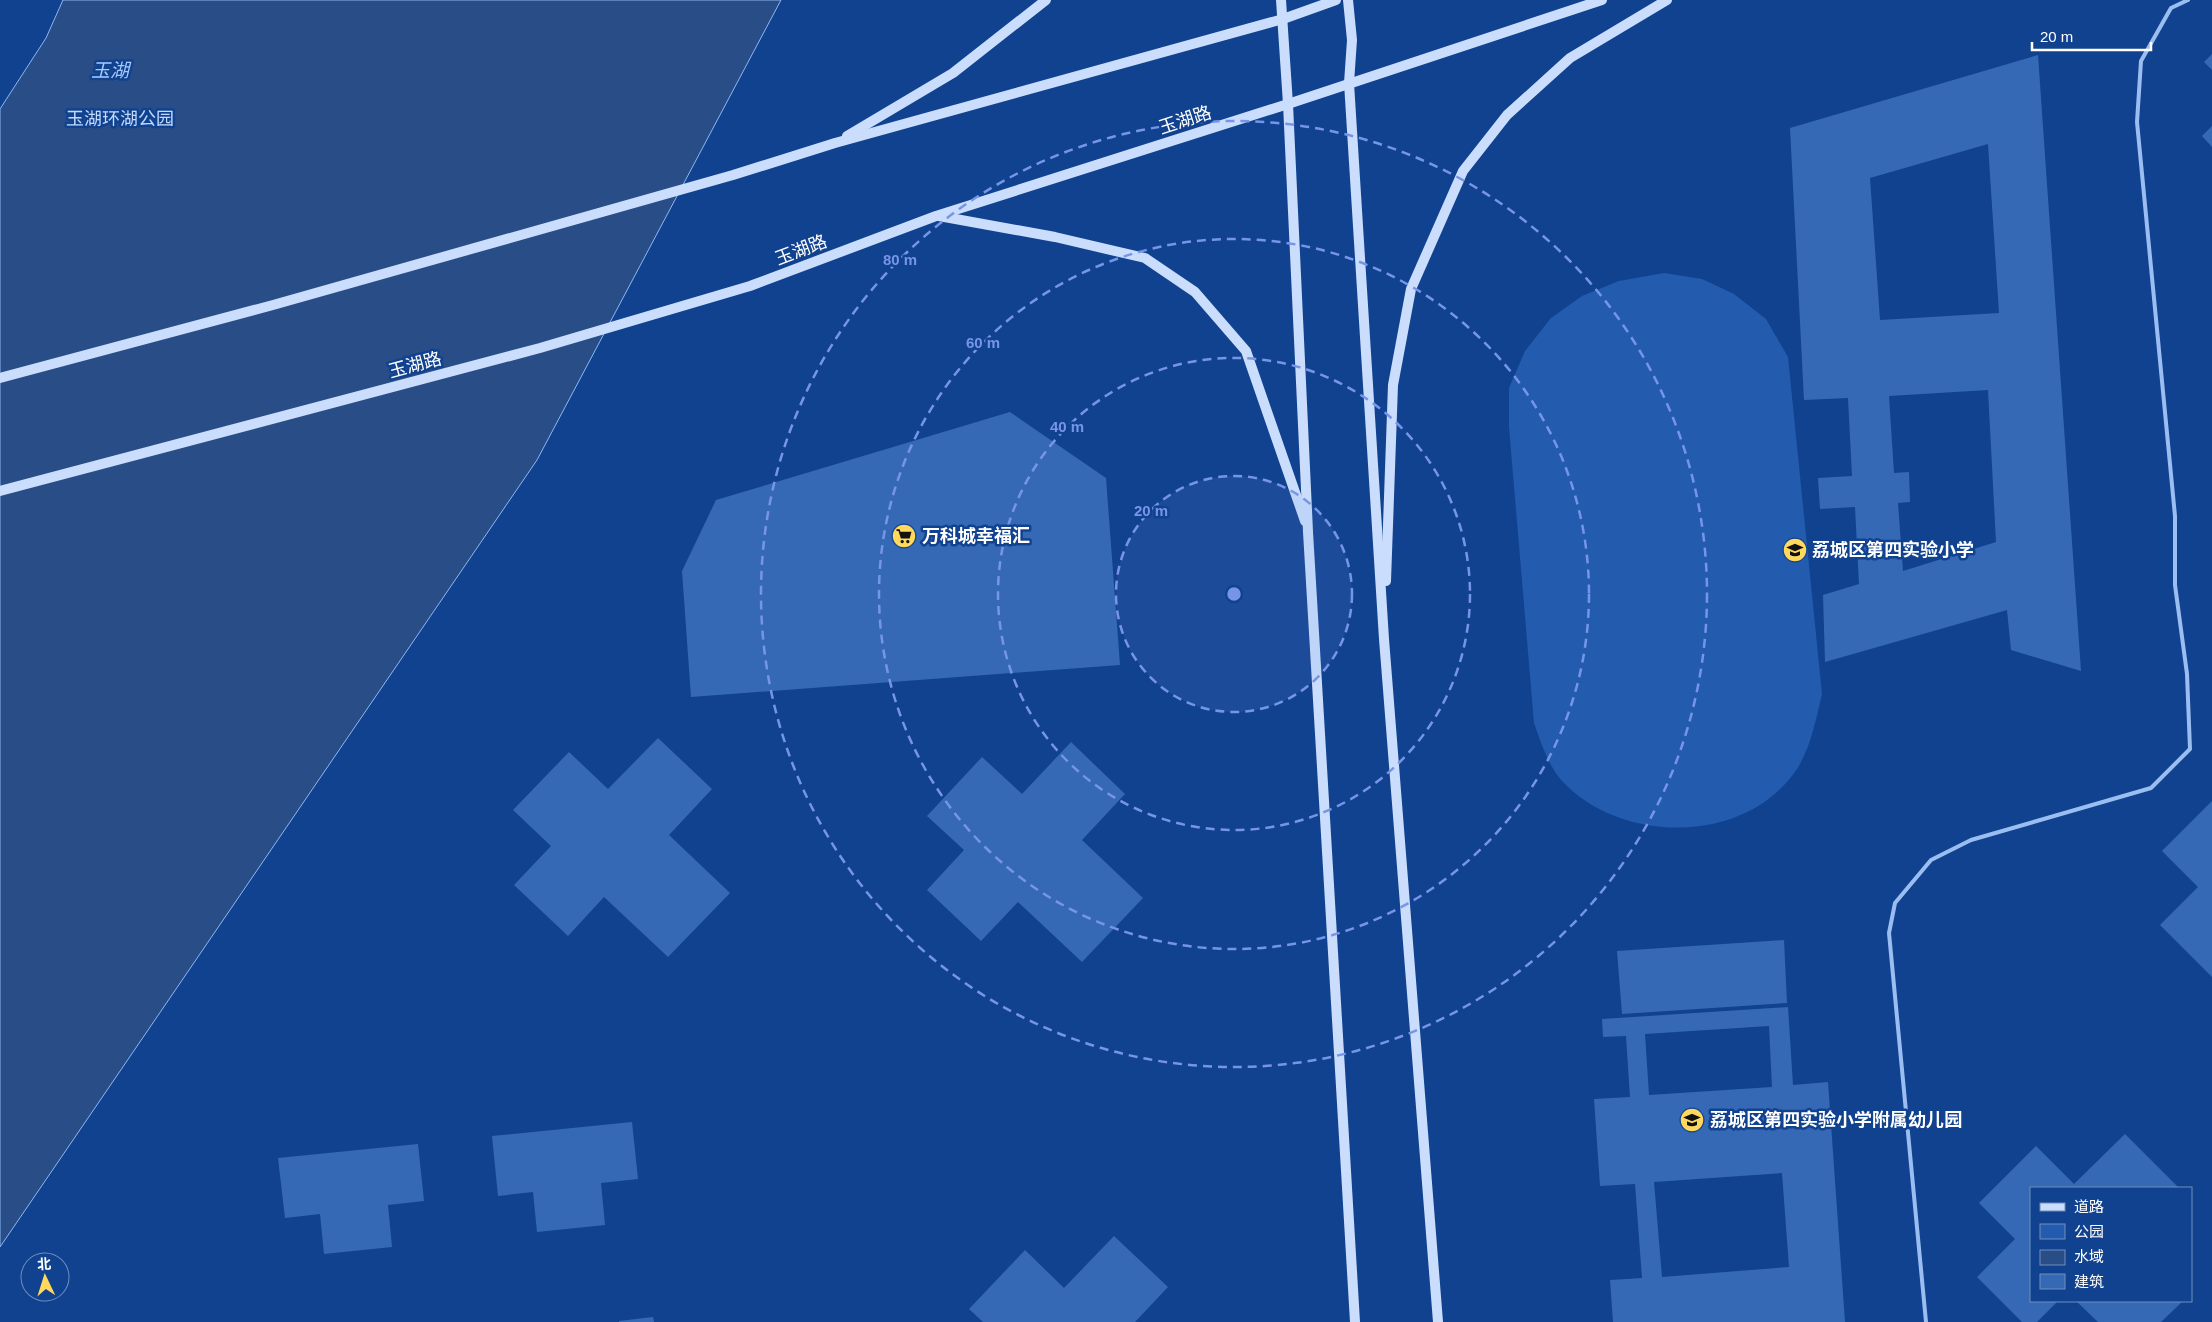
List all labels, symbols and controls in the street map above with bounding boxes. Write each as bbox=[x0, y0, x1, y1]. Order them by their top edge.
scale bar bbox=[2032, 20, 2151, 52]
text: 20 m bbox=[2040, 28, 2073, 45]
water label: 玉湖 bbox=[91, 60, 132, 81]
street label: 玉湖路 bbox=[1156, 102, 1214, 138]
park label: 玉湖环湖公园 bbox=[66, 109, 174, 129]
street label: 玉湖路 bbox=[772, 231, 830, 269]
text: 80 m bbox=[883, 251, 917, 268]
text: 60 m bbox=[966, 334, 1000, 351]
street label: 玉湖路 bbox=[386, 348, 444, 382]
text: 40 m bbox=[1050, 418, 1084, 435]
text: 20 m bbox=[1134, 502, 1168, 519]
supermarket icon: 万科城幸福汇 bbox=[891, 523, 917, 549]
place label: 万科城幸福汇 bbox=[922, 526, 1030, 546]
school or university icon: 荔城区第四实验小学 bbox=[1782, 537, 1808, 563]
place label: 荔城区第四实验小学 bbox=[1812, 540, 1974, 560]
centre of rings bbox=[1225, 585, 1243, 603]
school or university icon: 荔城区第四实验小学附属幼儿园 bbox=[1679, 1107, 1705, 1133]
place label: 荔城区第四实验小学附属幼儿园 bbox=[1710, 1110, 1962, 1130]
legend bbox=[2030, 1187, 2192, 1302]
text: 道路 bbox=[2074, 1198, 2104, 1215]
text: 公园 bbox=[2074, 1223, 2104, 1240]
text: 水域 bbox=[2074, 1248, 2104, 1265]
north arrow bbox=[20, 1252, 70, 1302]
text: 北 bbox=[37, 1256, 52, 1273]
text: 建筑 bbox=[2074, 1273, 2104, 1290]

